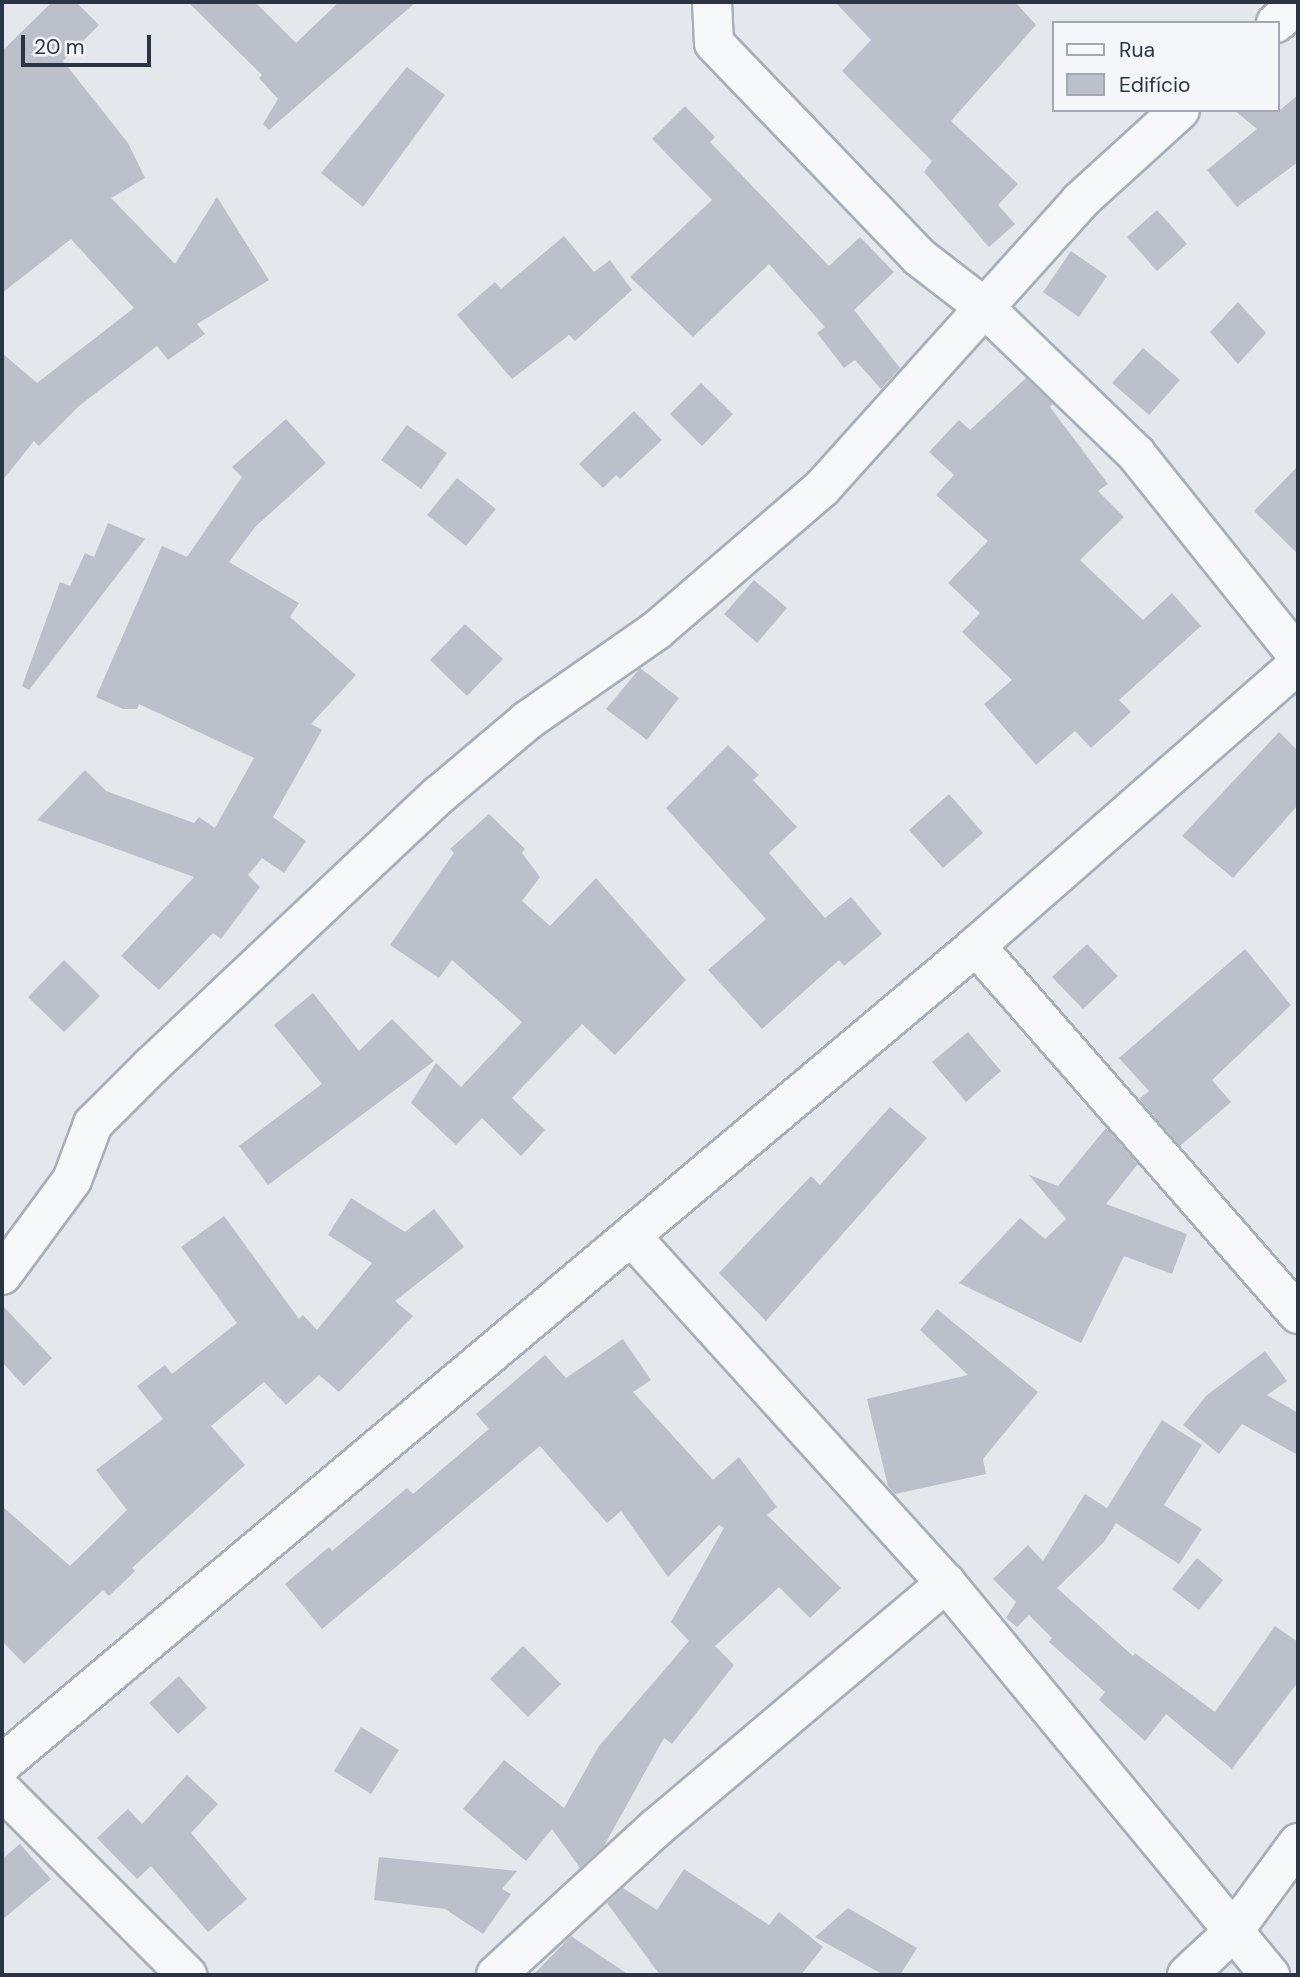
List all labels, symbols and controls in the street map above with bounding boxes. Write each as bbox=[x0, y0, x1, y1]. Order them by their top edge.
scale bar bbox=[24, 21, 154, 65]
legend bbox=[1052, 21, 1279, 112]
text: 20 m bbox=[34, 33, 85, 61]
text: Rua bbox=[1119, 36, 1155, 64]
text: Edifício bbox=[1119, 71, 1190, 99]

